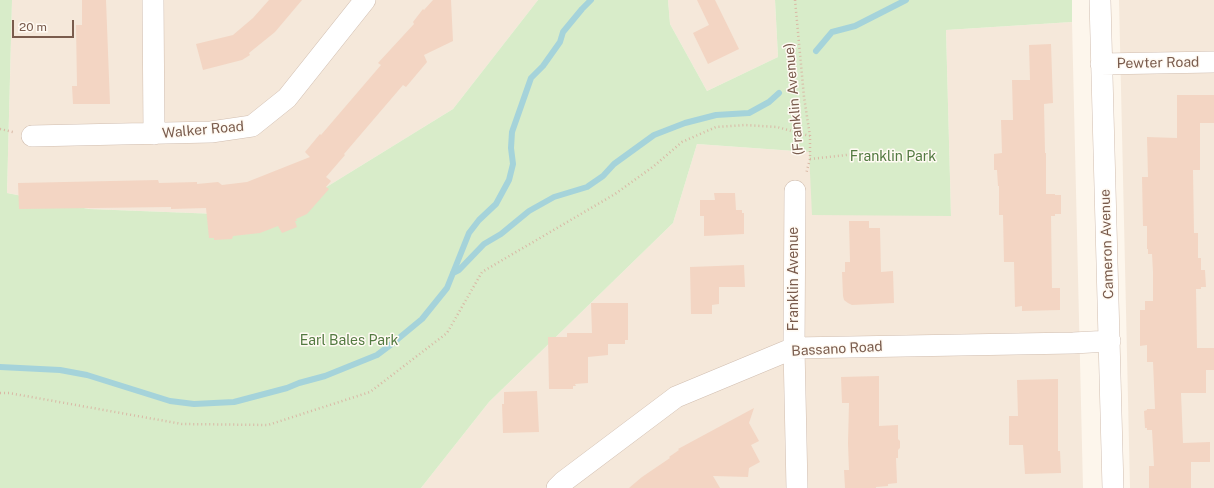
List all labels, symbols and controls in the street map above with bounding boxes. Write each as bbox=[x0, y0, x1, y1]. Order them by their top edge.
scale bar bbox=[14, 12, 76, 38]
text: 20 m bbox=[19, 20, 47, 34]
street label: (Franklin Avenue) bbox=[781, 42, 807, 156]
street label: Pewter Road bbox=[1116, 54, 1200, 72]
street label: Walker Road bbox=[161, 118, 245, 142]
park label: Franklin Park bbox=[850, 149, 936, 165]
street label: Cameron Avenue bbox=[1097, 189, 1117, 299]
street label: Franklin Avenue bbox=[786, 227, 802, 331]
park label: Earl Bales Park bbox=[300, 333, 398, 349]
street label: Bassano Road bbox=[791, 338, 883, 360]

